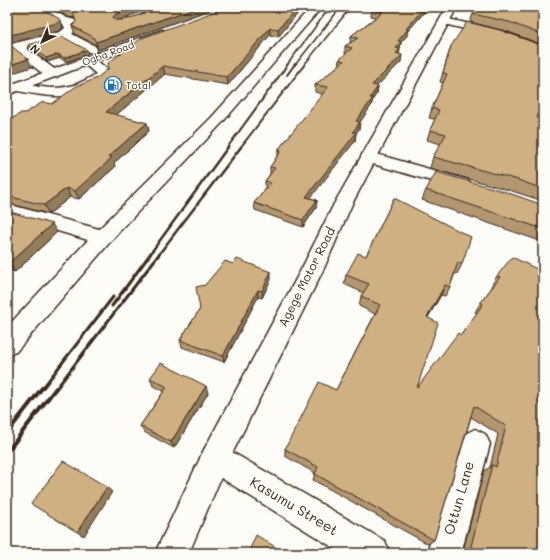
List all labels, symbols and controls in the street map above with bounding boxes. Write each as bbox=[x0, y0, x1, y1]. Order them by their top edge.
north arrow bbox=[22, 22, 62, 62]
street label: Ogba Road bbox=[80, 37, 136, 69]
text: N bbox=[26, 41, 43, 58]
fuel station icon: Total bbox=[103, 75, 123, 95]
place label: Total bbox=[126, 78, 151, 92]
street label: Agege Motor Road bbox=[274, 224, 338, 329]
street label: Ottun Lane bbox=[439, 459, 478, 537]
street label: Kasumu Street bbox=[247, 472, 342, 539]

